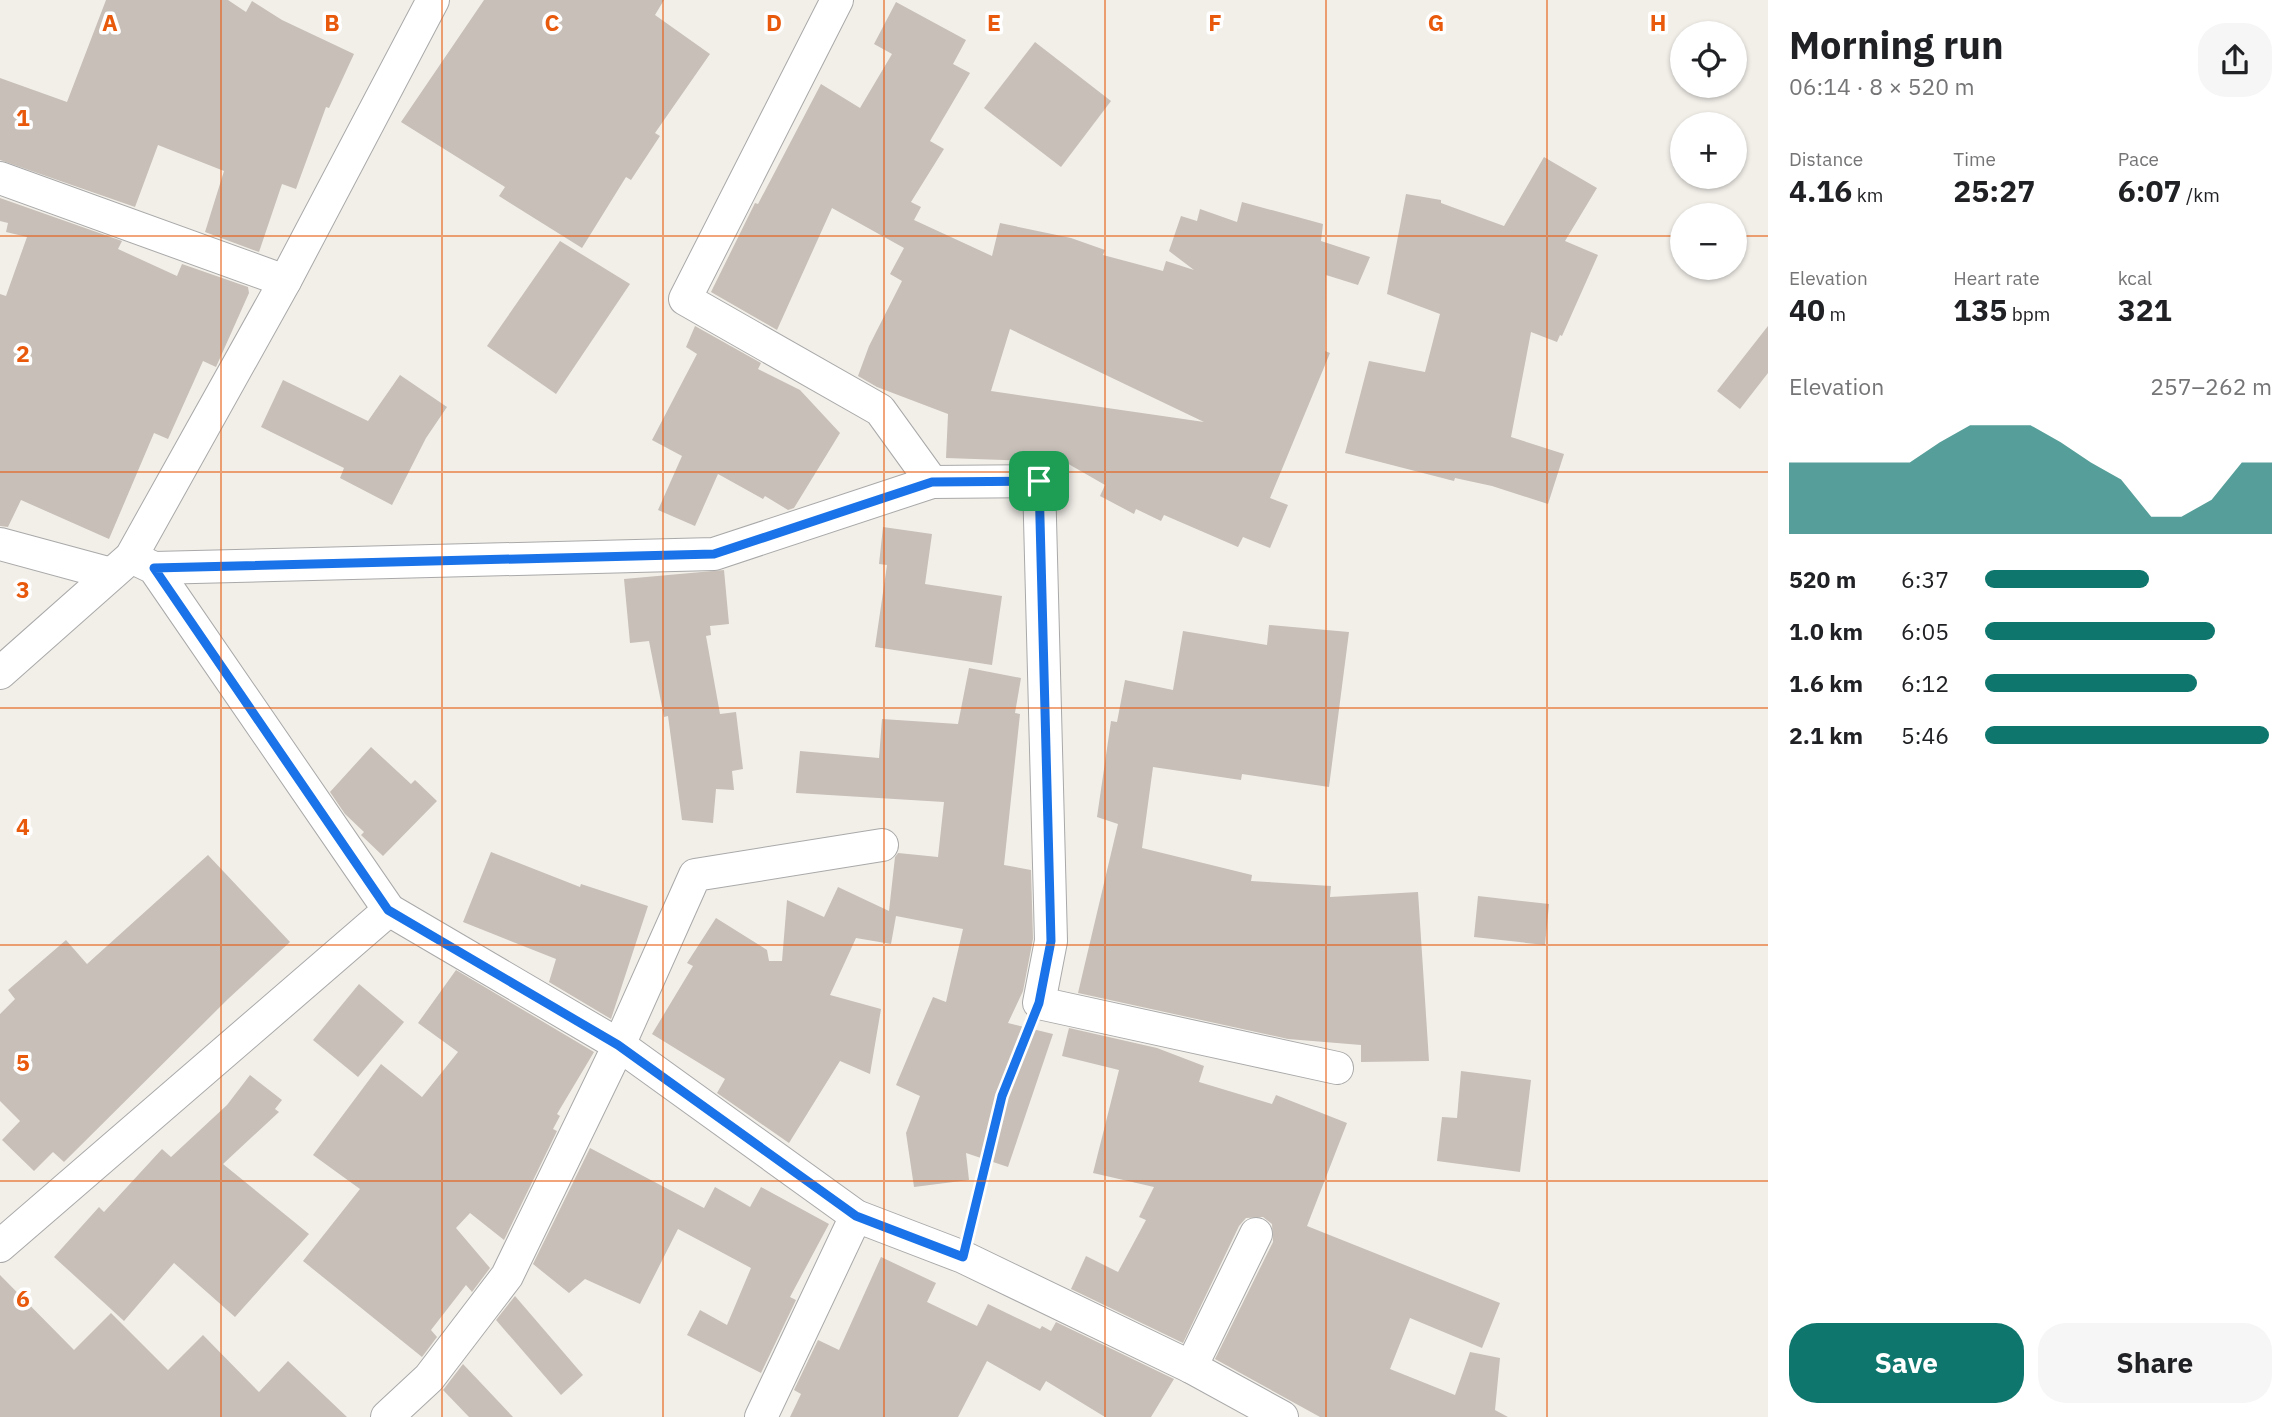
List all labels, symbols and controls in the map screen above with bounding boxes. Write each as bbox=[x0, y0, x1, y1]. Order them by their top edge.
text: A bbox=[102, 7, 118, 37]
text: B bbox=[324, 7, 340, 37]
text: C bbox=[545, 7, 560, 37]
text: D bbox=[766, 7, 782, 37]
text: E bbox=[987, 7, 1001, 37]
text: F bbox=[1208, 7, 1222, 37]
text: G bbox=[1428, 7, 1444, 37]
text: H bbox=[1650, 7, 1666, 37]
text: Morning run bbox=[1789, 20, 2004, 69]
map controls bbox=[1670, 21, 1747, 280]
button: locate bbox=[1670, 21, 1747, 98]
button: share bbox=[2198, 23, 2272, 97]
text: 06:14 · 8 × 520 m bbox=[1789, 71, 1975, 101]
text: 1 bbox=[16, 102, 30, 132]
button: + bbox=[1670, 112, 1747, 189]
text: Distance bbox=[1789, 147, 1863, 171]
text: Time bbox=[1953, 147, 1996, 171]
text: Pace bbox=[2118, 147, 2159, 171]
text: 4.16 bbox=[1789, 171, 1852, 210]
text: 25:27 bbox=[1953, 171, 2035, 210]
text: 6:07 bbox=[2118, 171, 2182, 210]
text: km bbox=[1852, 183, 1883, 207]
text: /km bbox=[2182, 183, 2220, 207]
button: − bbox=[1670, 203, 1747, 280]
text: Elevation bbox=[1789, 266, 1868, 290]
text: Heart rate bbox=[1953, 266, 2040, 290]
text: kcal bbox=[2118, 266, 2152, 290]
text: 40 bbox=[1789, 290, 1825, 329]
text: 135 bbox=[1953, 290, 2007, 329]
text: 321 bbox=[2118, 290, 2172, 329]
text: m bbox=[1825, 302, 1846, 326]
text: bpm bbox=[2007, 302, 2050, 326]
text: 2 bbox=[16, 338, 30, 368]
text: Elevation bbox=[1789, 371, 1884, 401]
text: 257–262 m bbox=[2150, 371, 2272, 401]
pin bbox=[1009, 451, 1069, 511]
icon: arrive bbox=[1020, 462, 1058, 500]
text: 520 m bbox=[1789, 564, 1856, 594]
text: 6:37 bbox=[1901, 564, 1949, 594]
text: 3 bbox=[16, 574, 30, 604]
text: 1.0 km bbox=[1789, 616, 1863, 646]
text: 6:05 bbox=[1901, 616, 1949, 646]
text: 1.6 km bbox=[1789, 668, 1863, 698]
text: 6:12 bbox=[1901, 668, 1949, 698]
text: 2.1 km bbox=[1789, 720, 1863, 750]
text: 5:46 bbox=[1901, 720, 1949, 750]
text: 4 bbox=[16, 811, 30, 841]
text: 5 bbox=[16, 1047, 30, 1077]
text: 6 bbox=[16, 1283, 30, 1313]
button: Save bbox=[1789, 1323, 2024, 1403]
button: Share bbox=[2038, 1323, 2272, 1403]

